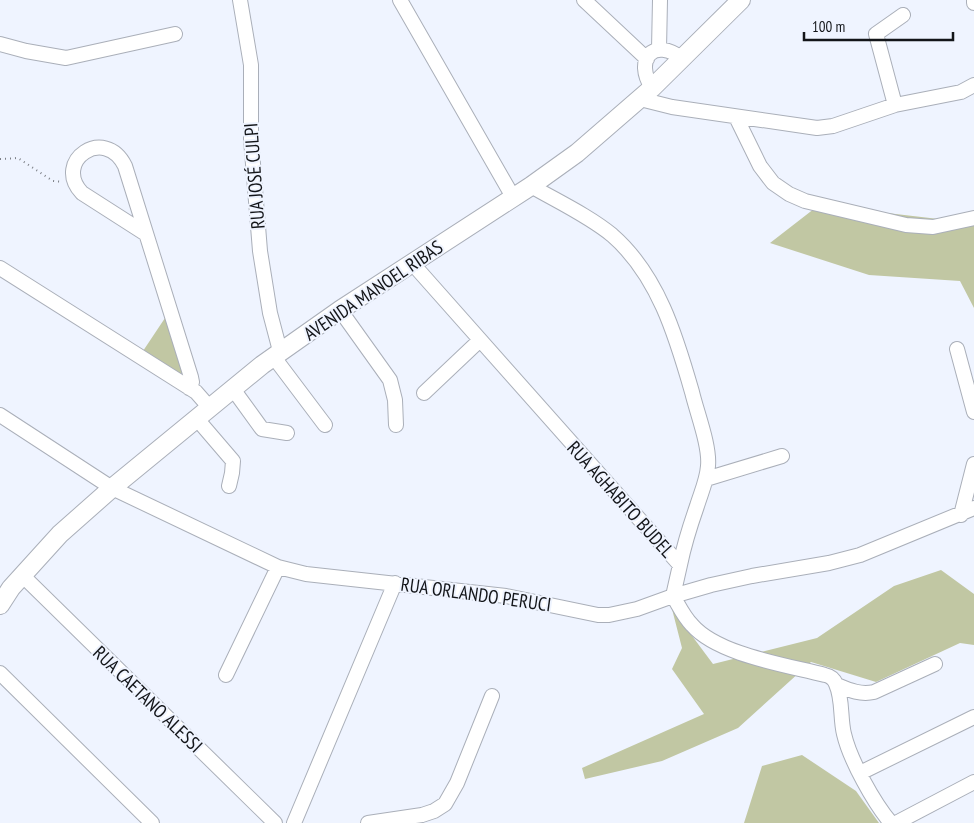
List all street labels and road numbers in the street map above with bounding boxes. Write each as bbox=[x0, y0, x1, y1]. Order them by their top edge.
street label: RUA JOSÉ CULPI bbox=[238, 122, 270, 230]
street label: AVENIDA MANOEL RIBAS bbox=[299, 235, 447, 345]
street label: RUA AGHABITO BUDEL bbox=[562, 436, 680, 562]
street label: RUA ORLANDO PERUCI bbox=[399, 572, 553, 616]
street label: RUA CAETANO ALESSI bbox=[88, 641, 208, 757]

